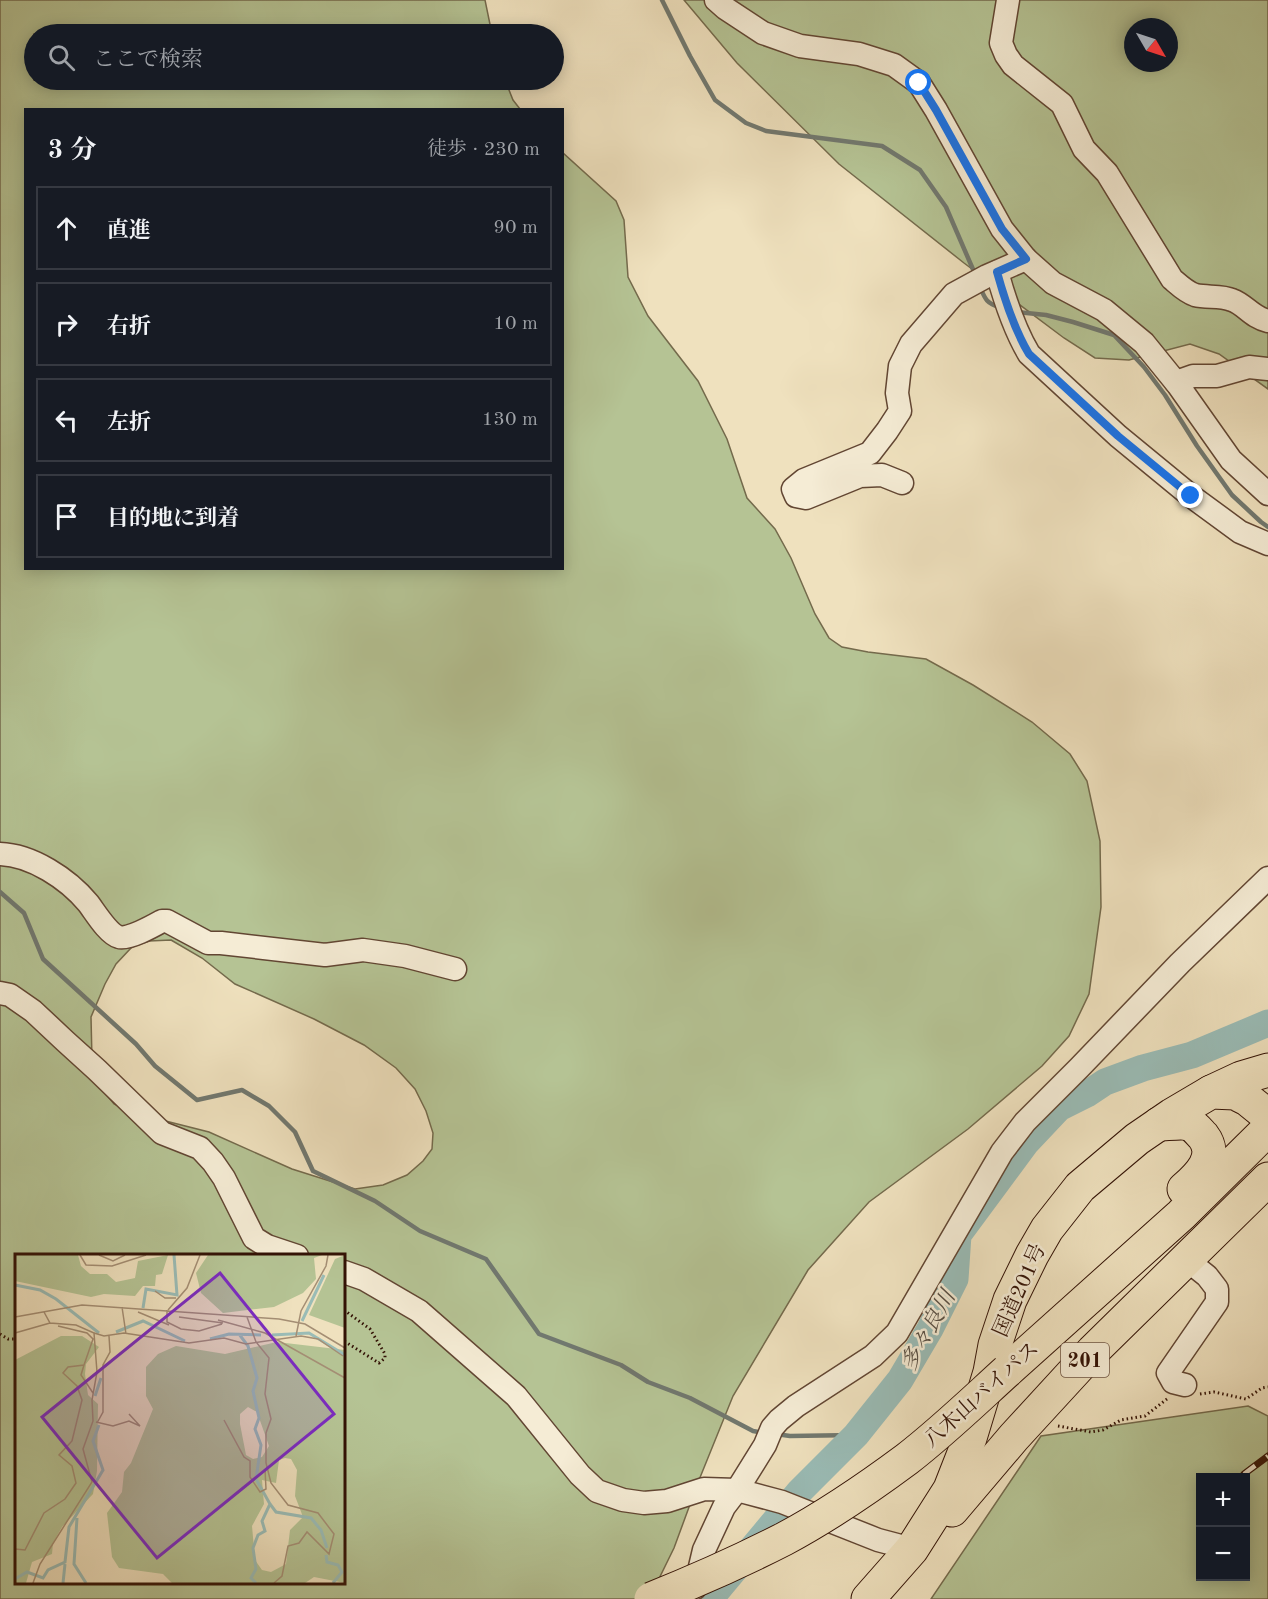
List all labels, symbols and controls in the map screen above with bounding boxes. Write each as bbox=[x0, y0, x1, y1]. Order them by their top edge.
north arrow bbox=[1124, 18, 1178, 72]
search box bbox=[24, 24, 564, 90]
icon: search bbox=[45, 41, 78, 74]
text: ここで検索 bbox=[93, 49, 203, 71]
route start bbox=[905, 69, 931, 95]
text: 3 分 bbox=[48, 138, 96, 164]
text: 徒歩 · 230 m bbox=[427, 140, 540, 160]
icon: ahead bbox=[50, 212, 83, 245]
text: 90 m bbox=[493, 218, 538, 238]
text: 直進 bbox=[107, 220, 151, 242]
icon: right bbox=[50, 308, 83, 341]
text: 10 m bbox=[493, 314, 538, 334]
text: 右折 bbox=[107, 316, 151, 338]
icon: left bbox=[50, 404, 83, 437]
text: 130 m bbox=[482, 410, 538, 430]
text: 左折 bbox=[107, 412, 151, 434]
route end bbox=[1177, 482, 1203, 508]
icon: arrive bbox=[50, 500, 83, 533]
text: 目的地に到着 bbox=[107, 508, 239, 530]
street label: 国道201号 bbox=[989, 1240, 1050, 1340]
inset map bbox=[15, 1254, 345, 1584]
water label: 多々良川 bbox=[896, 1284, 961, 1375]
street label: 八木山バイパス bbox=[919, 1337, 1043, 1452]
road number: 201 bbox=[1061, 1343, 1109, 1377]
map controls bbox=[1196, 1473, 1250, 1581]
button: + bbox=[1196, 1473, 1250, 1527]
button: − bbox=[1196, 1527, 1250, 1581]

